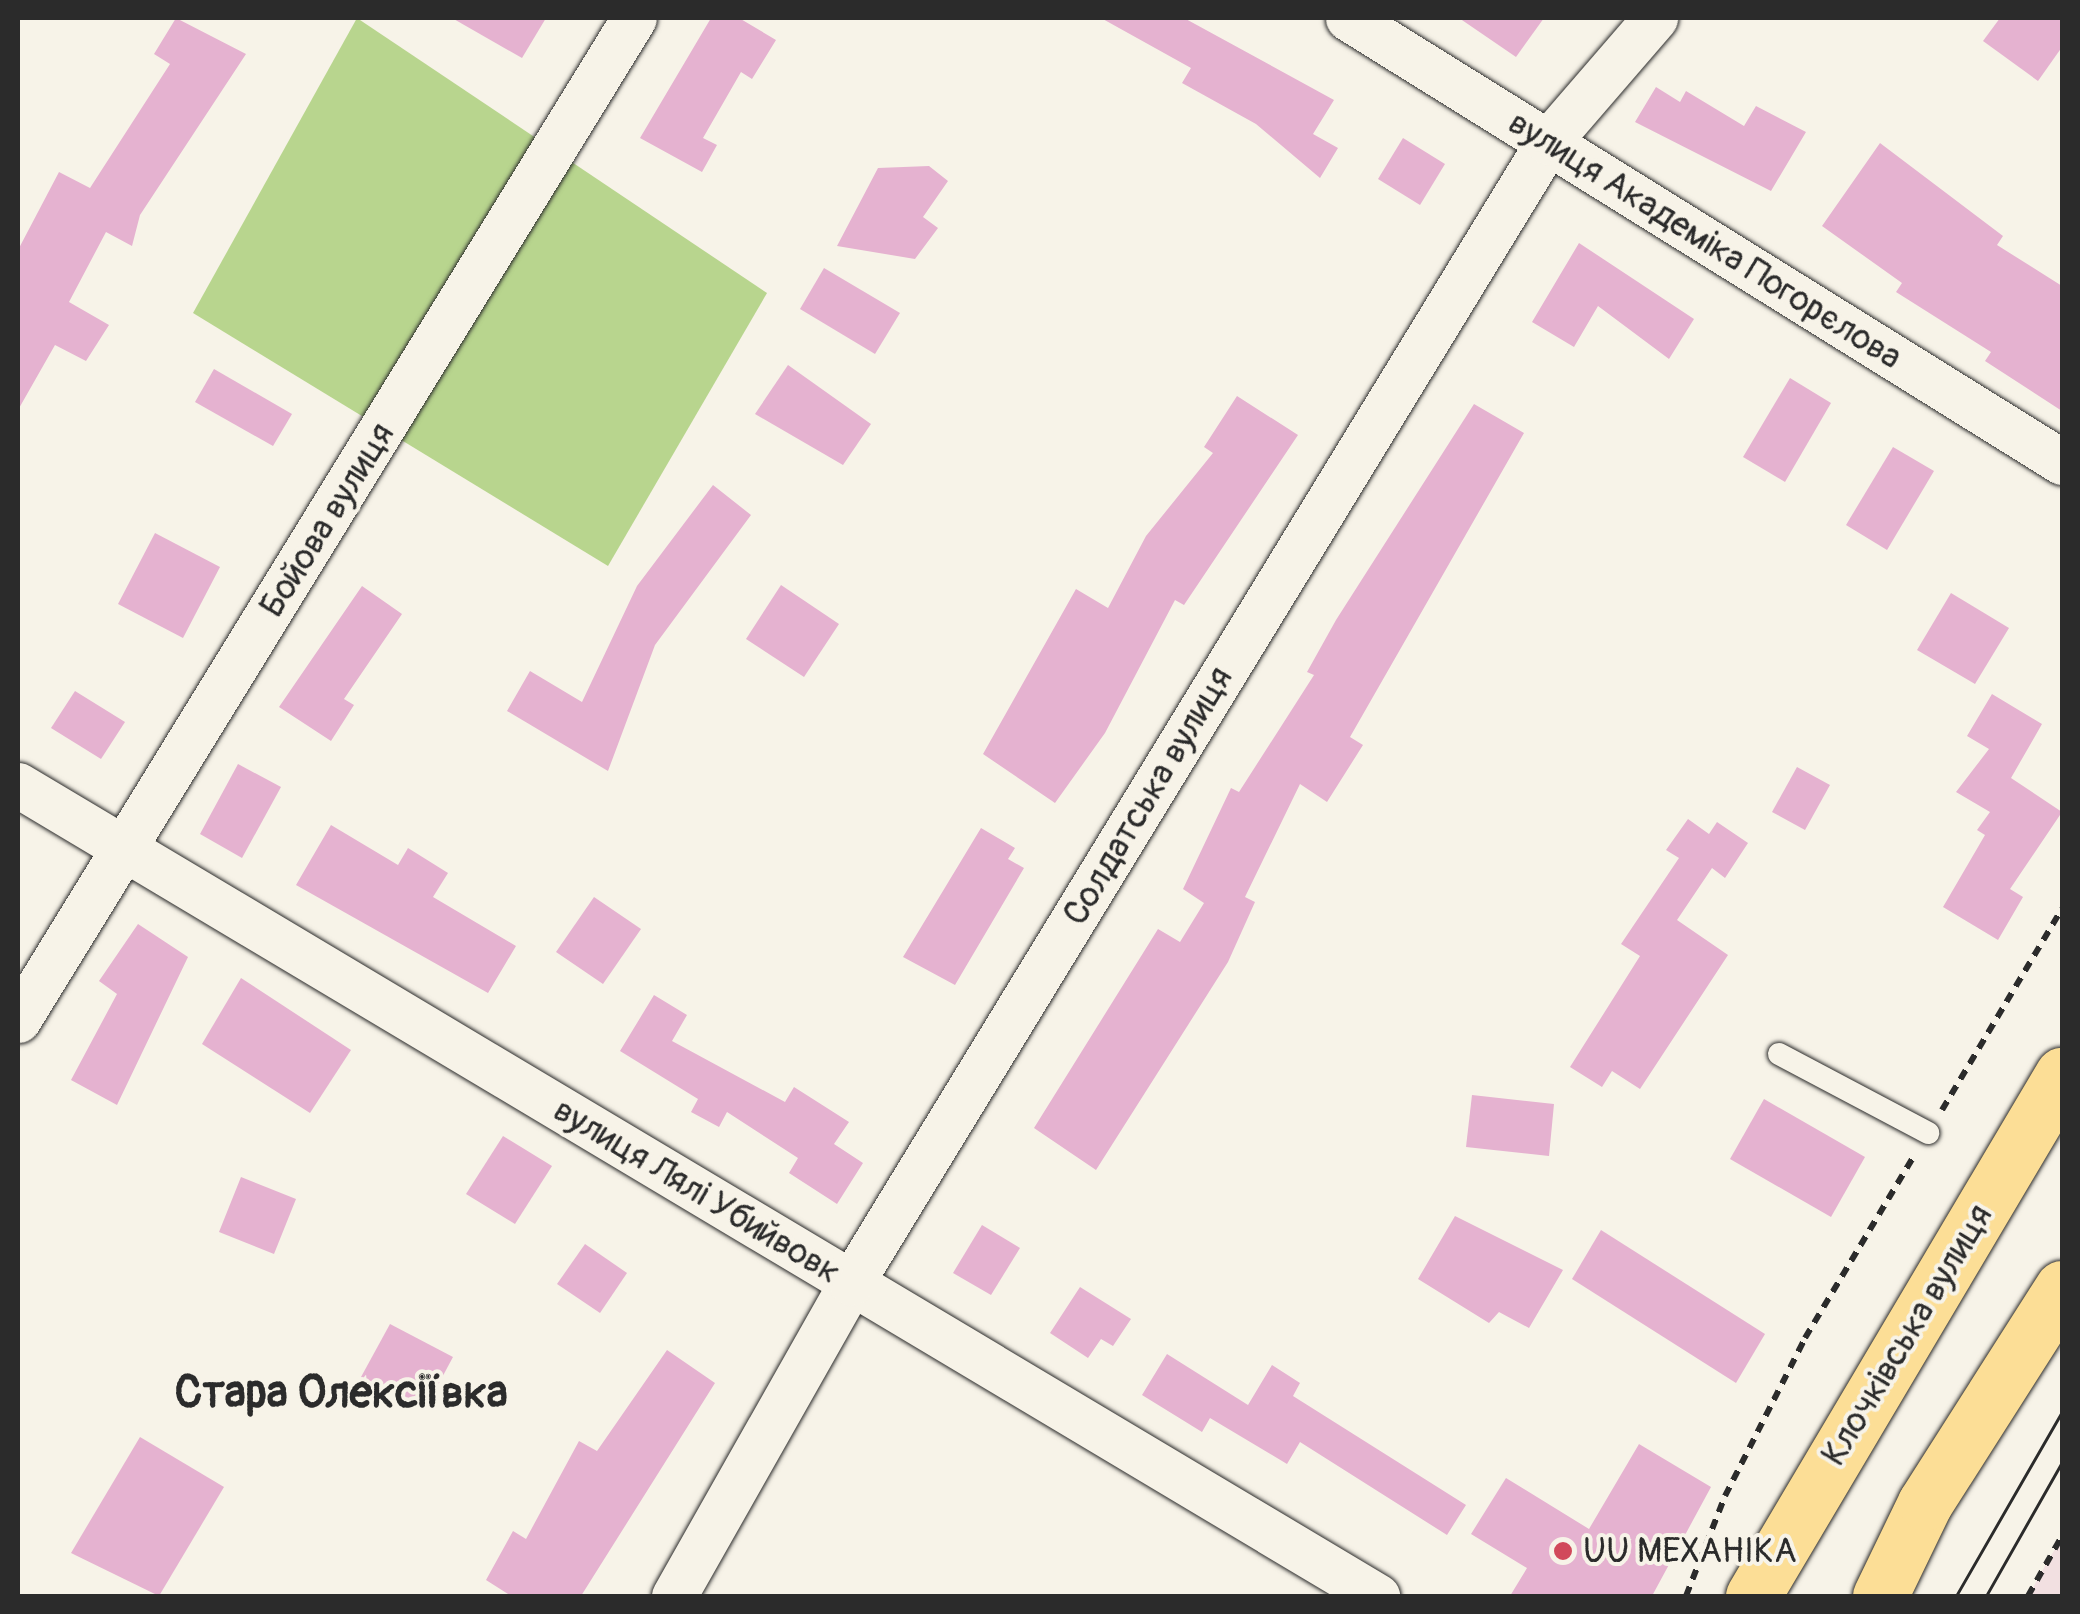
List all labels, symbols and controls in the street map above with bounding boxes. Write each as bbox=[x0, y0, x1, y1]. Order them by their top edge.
street label: вулиця Академіка Погорєлова bbox=[1501, 102, 1909, 378]
street label: Бойова вулиця bbox=[251, 415, 403, 625]
street label: Солдатська вулиця bbox=[1054, 659, 1242, 933]
street label: вулиця Лялі Убийвовк bbox=[546, 1089, 848, 1293]
street label: Клочківська вулиця bbox=[1813, 1197, 2001, 1473]
district label: Стара Олексіївка bbox=[174, 1367, 508, 1421]
place label: UU МЕХАНІКА bbox=[1583, 1530, 1797, 1572]
marker: UU МЕХАНІКА bbox=[1552, 1540, 1574, 1562]

